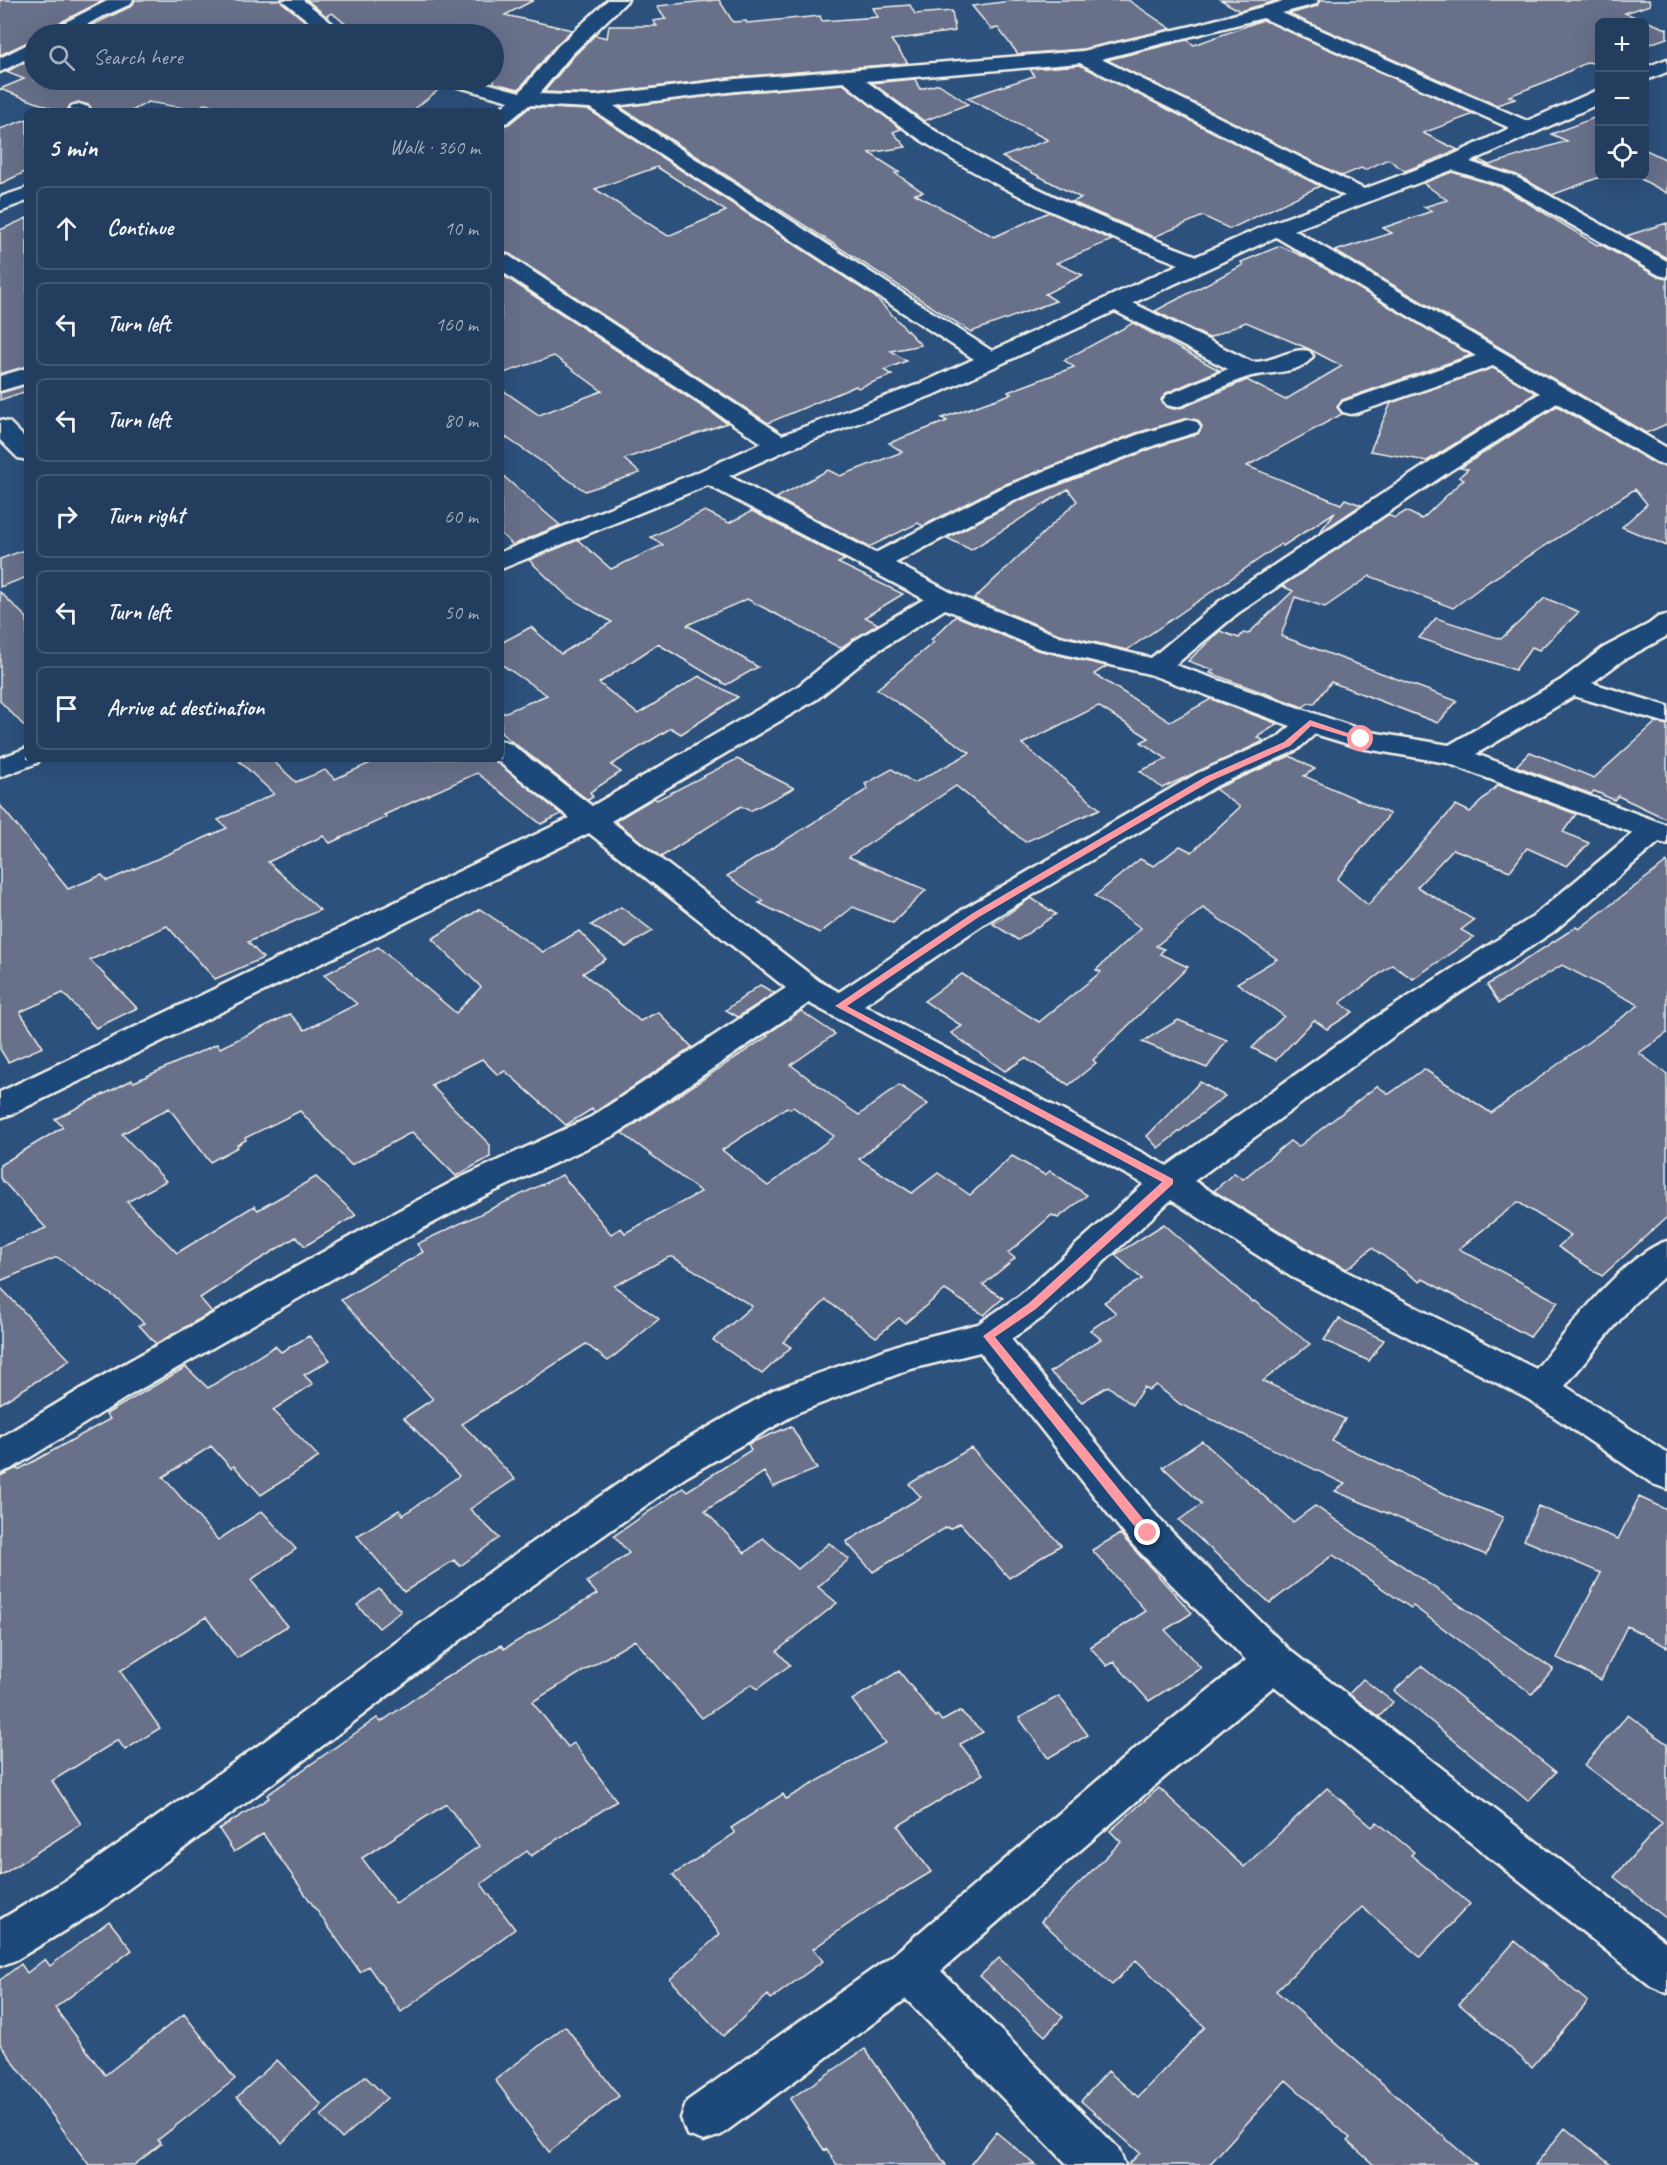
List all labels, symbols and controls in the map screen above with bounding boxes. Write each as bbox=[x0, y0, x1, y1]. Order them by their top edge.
map controls bbox=[1595, 18, 1649, 180]
button: + bbox=[1595, 18, 1649, 72]
search box bbox=[24, 24, 504, 90]
icon: search bbox=[45, 41, 78, 74]
text: Search here bbox=[93, 43, 183, 71]
button: − bbox=[1595, 72, 1649, 126]
button: locate bbox=[1595, 126, 1649, 180]
text: 5 min bbox=[48, 131, 97, 164]
text: Walk · 360 m bbox=[390, 135, 480, 160]
icon: ahead bbox=[50, 212, 83, 245]
text: Continue bbox=[107, 214, 173, 242]
text: 10 m bbox=[444, 216, 478, 241]
icon: left bbox=[50, 308, 83, 341]
text: Turn left bbox=[107, 310, 171, 338]
text: 160 m bbox=[435, 312, 478, 337]
icon: left bbox=[50, 404, 83, 437]
text: Turn left bbox=[107, 406, 171, 434]
text: 80 m bbox=[444, 408, 478, 433]
icon: right bbox=[50, 500, 83, 533]
text: Turn right bbox=[107, 502, 184, 530]
text: 60 m bbox=[444, 504, 478, 529]
icon: left bbox=[50, 596, 83, 629]
text: Turn left bbox=[107, 598, 171, 626]
text: 50 m bbox=[444, 600, 478, 625]
icon: arrive bbox=[50, 692, 83, 725]
text: Arrive at destination bbox=[107, 694, 264, 722]
route start bbox=[1347, 725, 1373, 751]
route end bbox=[1134, 1519, 1160, 1545]

